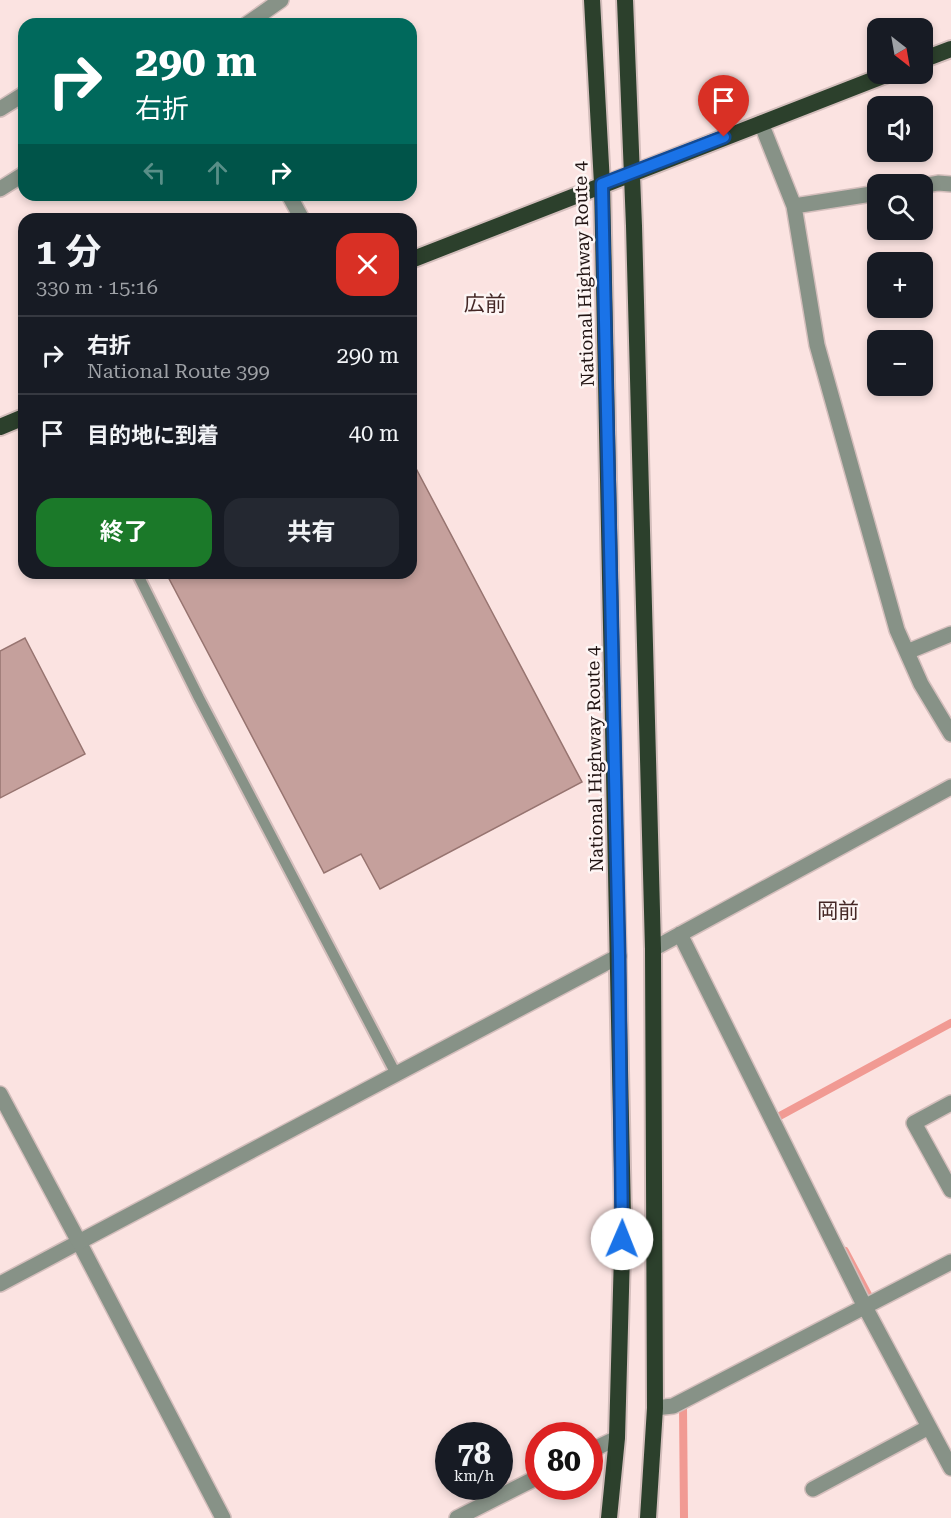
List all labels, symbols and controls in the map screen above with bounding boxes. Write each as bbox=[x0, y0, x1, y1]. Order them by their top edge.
north arrow bbox=[867, 18, 933, 84]
map controls bbox=[867, 18, 933, 396]
text: 290 m bbox=[135, 37, 257, 86]
icon: right bbox=[36, 42, 114, 120]
pin bbox=[698, 75, 749, 137]
icon: arrive bbox=[707, 84, 740, 117]
text: 右折 bbox=[135, 93, 189, 125]
button: sound bbox=[867, 96, 933, 162]
icon: left bbox=[138, 156, 171, 189]
icon: ahead bbox=[201, 156, 234, 189]
icon: right bbox=[264, 156, 297, 189]
street label: National Highway Route 4 bbox=[569, 161, 598, 387]
button: search bbox=[867, 174, 933, 240]
text: 1 分 bbox=[36, 231, 101, 273]
button: close bbox=[336, 233, 399, 296]
button: + bbox=[867, 252, 933, 318]
text: 330 m · 15:16 bbox=[36, 275, 158, 299]
district label: 広前 bbox=[464, 292, 506, 316]
button: − bbox=[867, 330, 933, 396]
text: 右折 bbox=[87, 333, 131, 358]
icon: right bbox=[36, 339, 69, 372]
text: 290 m bbox=[336, 343, 399, 368]
text: National Route 399 bbox=[87, 359, 270, 383]
icon: arrive bbox=[36, 417, 69, 450]
text: 40 m bbox=[349, 421, 399, 446]
text: 目的地に到着 bbox=[87, 423, 219, 448]
button: 終了 bbox=[36, 498, 212, 567]
button: 共有 bbox=[224, 498, 399, 567]
street label: National Highway Route 4 bbox=[582, 646, 607, 872]
district label: 岡前 bbox=[817, 899, 859, 923]
position arrow bbox=[590, 1207, 654, 1271]
speed limit sign: 80 bbox=[525, 1422, 603, 1500]
text: 78 bbox=[457, 1436, 491, 1471]
text: km/h bbox=[454, 1467, 494, 1485]

